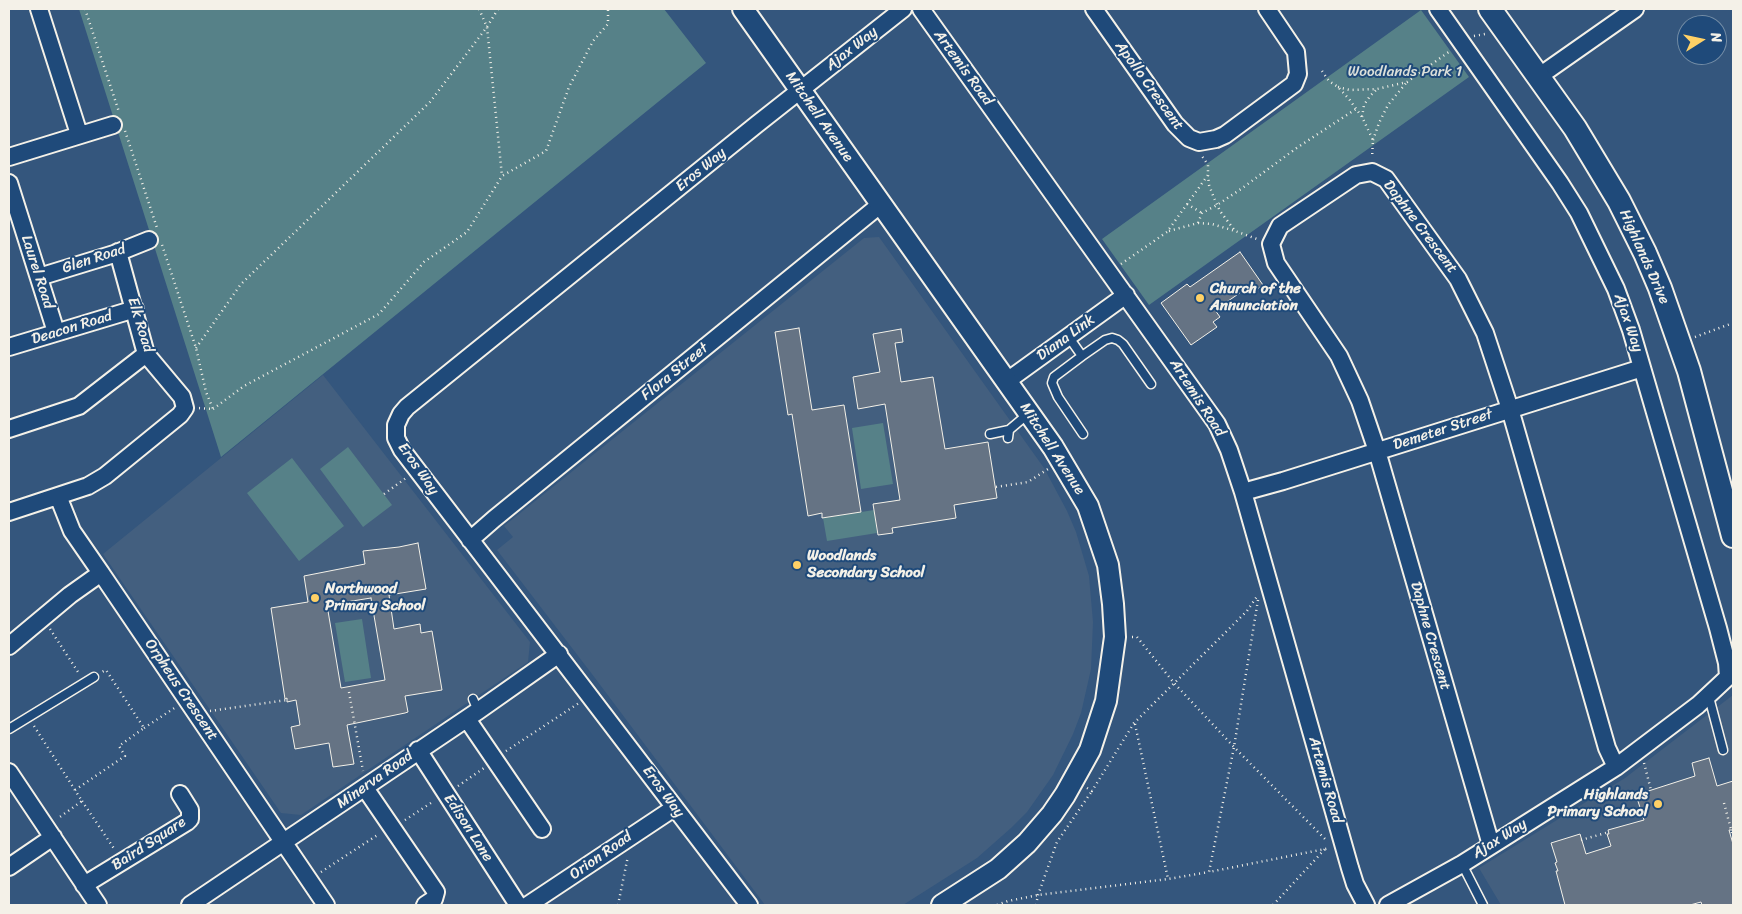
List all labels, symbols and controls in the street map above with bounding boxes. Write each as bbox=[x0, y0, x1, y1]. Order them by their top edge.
north arrow bbox=[1677, 15, 1727, 65]
street label: Ajax Way bbox=[823, 23, 881, 75]
street label: Artemis Road bbox=[930, 27, 996, 109]
text: N bbox=[1703, 31, 1729, 44]
street label: Apollo Crescent bbox=[1111, 38, 1187, 134]
park label: Woodlands Park 1 bbox=[1348, 63, 1462, 81]
street label: Mitchell Avenue bbox=[781, 68, 857, 166]
street label: Eros Way bbox=[672, 144, 730, 196]
street label: Daphne Crescent bbox=[1379, 177, 1461, 277]
street label: Highlands Drive bbox=[1615, 207, 1673, 307]
street label: Laurel Road bbox=[17, 233, 57, 311]
street label: Glen Road bbox=[60, 240, 128, 278]
place label: Church of the Annunciation bbox=[1210, 280, 1301, 315]
street label: Ajax Way bbox=[1610, 291, 1646, 355]
marker: Church of the Annunciation bbox=[1194, 292, 1206, 304]
street label: Elk Road bbox=[123, 295, 157, 355]
street label: Deacon Road bbox=[30, 307, 114, 349]
street label: Diana Link bbox=[1033, 311, 1099, 365]
street label: Flora Street bbox=[638, 339, 712, 405]
street label: Artemis Road bbox=[1165, 356, 1229, 440]
street label: Mitchell Avenue bbox=[1015, 400, 1089, 498]
street label: Demeter Street bbox=[1391, 405, 1495, 455]
street label: Eros Way bbox=[393, 439, 443, 499]
place label: Woodlands Secondary School bbox=[807, 547, 925, 582]
marker: Woodlands Secondary School bbox=[791, 559, 803, 571]
place label: Northwood Primary School bbox=[325, 580, 426, 615]
street label: Daphne Crescent bbox=[1406, 580, 1454, 692]
marker: Northwood Primary School bbox=[309, 592, 321, 604]
street label: Orpheus Crescent bbox=[141, 636, 221, 744]
street label: Artemis Road bbox=[1304, 735, 1346, 825]
street label: Minerva Road bbox=[333, 747, 417, 813]
street label: Eros Way bbox=[638, 763, 688, 821]
place label: Highlands Primary School bbox=[1547, 786, 1648, 821]
street label: Edison Lane bbox=[439, 791, 497, 865]
marker: Highlands Primary School bbox=[1652, 798, 1664, 810]
street label: Baird Square bbox=[109, 813, 189, 875]
street label: Ajax Way bbox=[1469, 815, 1531, 863]
street label: Orion Road bbox=[566, 828, 636, 884]

